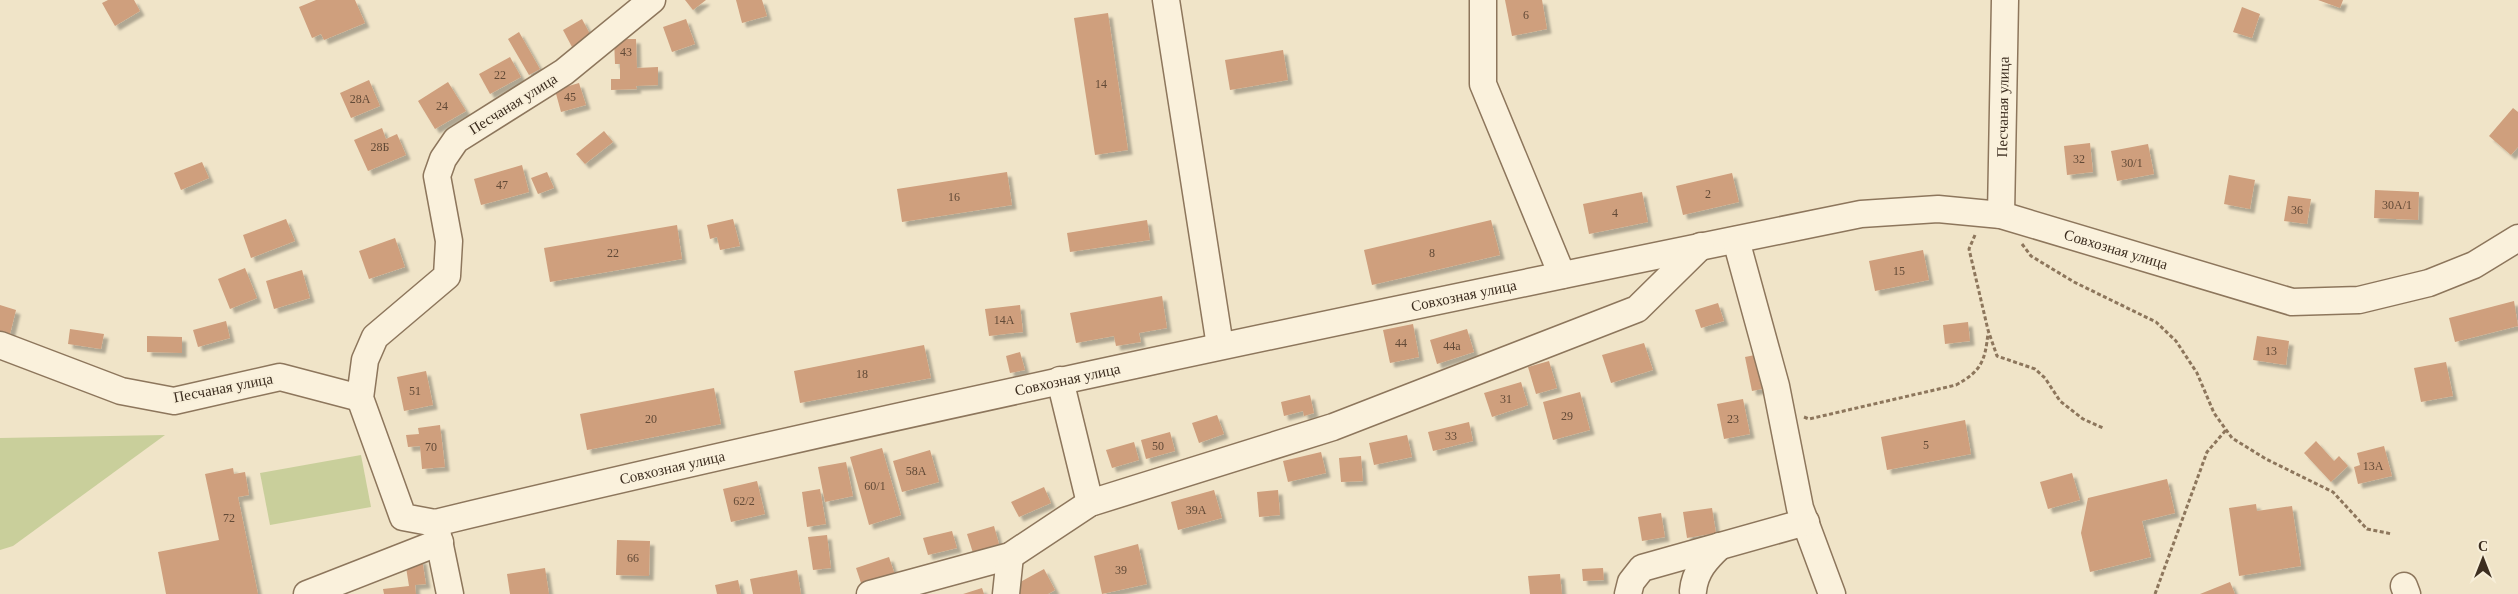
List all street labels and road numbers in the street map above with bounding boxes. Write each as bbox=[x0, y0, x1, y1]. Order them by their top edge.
street label: Песчаная улица bbox=[1994, 56, 2012, 158]
street label: Песчаная улица bbox=[466, 70, 560, 137]
street label: Совхозная улица bbox=[2062, 226, 2170, 273]
street label: Совхозная улица bbox=[1409, 277, 1518, 314]
street label: Совхозная улица bbox=[1013, 360, 1122, 399]
street label: Песчаная улица bbox=[172, 370, 274, 405]
street label: Совхозная улица bbox=[618, 448, 727, 487]

